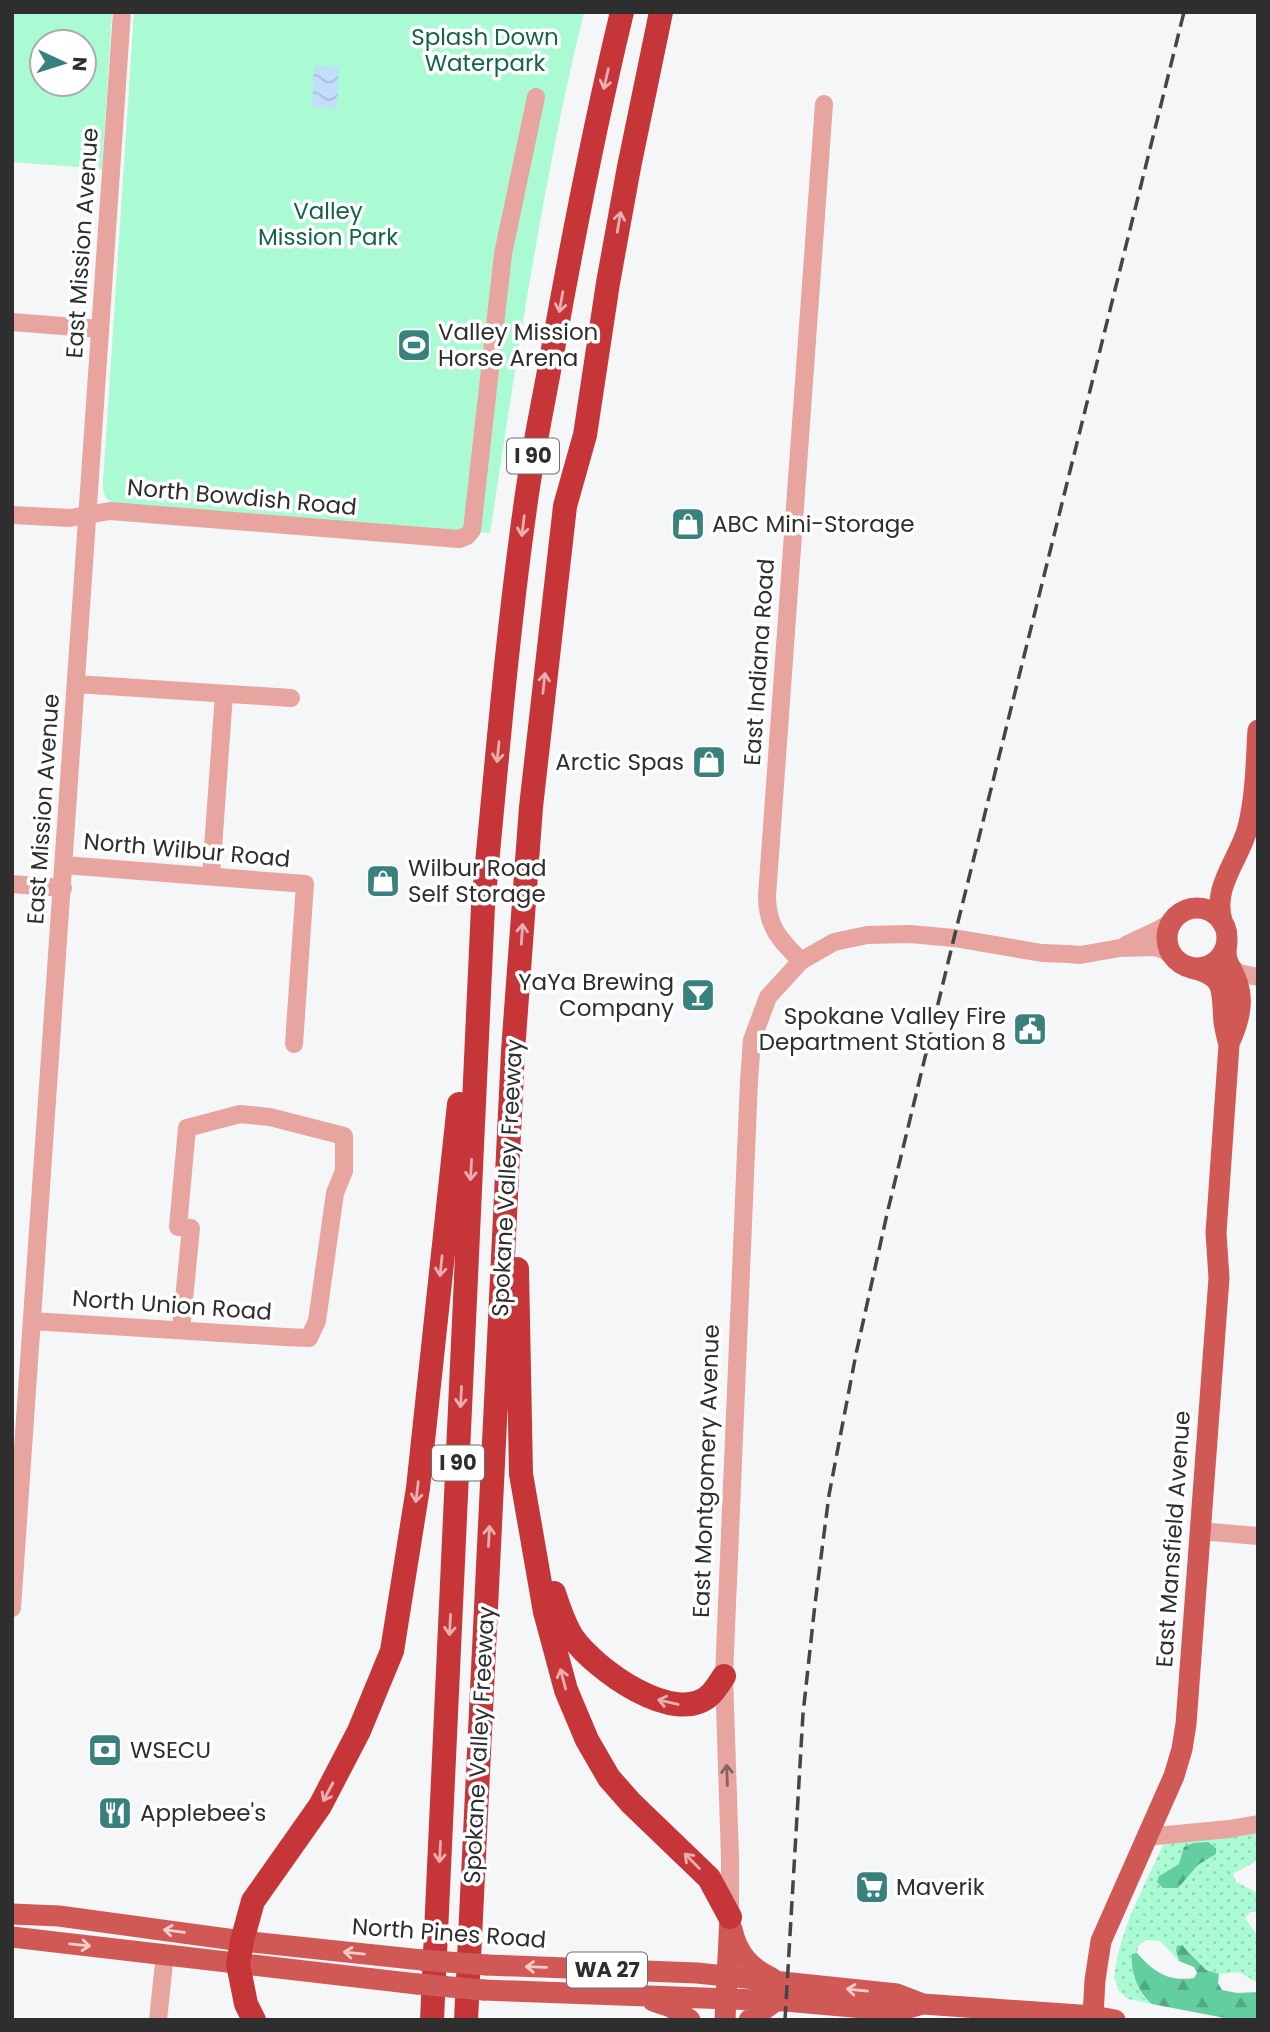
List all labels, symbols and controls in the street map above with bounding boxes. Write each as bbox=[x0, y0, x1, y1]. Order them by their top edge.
park label: Splash Down Waterpark bbox=[411, 21, 559, 79]
north arrow bbox=[28, 28, 98, 98]
text: N bbox=[65, 56, 93, 72]
one-way arrow bbox=[598, 67, 612, 90]
street label: East Mission Avenue bbox=[58, 127, 106, 359]
park label: Valley Mission Park bbox=[258, 195, 398, 253]
one-way arrow bbox=[613, 211, 626, 234]
one-way arrow bbox=[554, 290, 567, 313]
place label: Valley Mission Horse Arena bbox=[438, 316, 598, 374]
sports icon: Valley Mission Horse Arena bbox=[395, 326, 433, 364]
road number: I 90 bbox=[507, 438, 559, 474]
street label: North Bowdish Road bbox=[126, 471, 358, 523]
shop icon: ABC Mini-Storage bbox=[669, 505, 707, 543]
place label: ABC Mini-Storage bbox=[712, 508, 915, 540]
one-way arrow bbox=[516, 514, 529, 537]
street label: East Indiana Road bbox=[736, 558, 782, 766]
one-way arrow bbox=[538, 672, 551, 695]
street label: East Mission Avenue bbox=[19, 693, 67, 925]
one-way arrow bbox=[491, 740, 504, 763]
shop icon: Arctic Spas bbox=[690, 743, 728, 781]
place label: Arctic Spas bbox=[555, 746, 684, 778]
street label: North Wilbur Road bbox=[82, 825, 292, 875]
place label: Wilbur Road Self Storage bbox=[408, 852, 547, 910]
shop icon: Wilbur Road Self Storage bbox=[364, 862, 402, 900]
one-way arrow bbox=[515, 923, 528, 946]
place label: YaYa Brewing Company bbox=[518, 966, 674, 1024]
bar icon: YaYa Brewing Company bbox=[679, 976, 717, 1014]
place label: Spokane Valley Fire Department Station 8 bbox=[759, 1000, 1006, 1058]
public building icon: Spokane Valley Fire Department Station 8 bbox=[1011, 1010, 1049, 1048]
street label: Spokane Valley Freeway bbox=[484, 1038, 530, 1318]
one-way arrow bbox=[464, 1158, 477, 1181]
one-way arrow bbox=[434, 1254, 447, 1277]
street label: North Union Road bbox=[71, 1282, 273, 1328]
street label: East Montgomery Avenue bbox=[685, 1324, 727, 1618]
one-way arrow bbox=[454, 1386, 467, 1409]
street label: East Mansfield Avenue bbox=[1148, 1410, 1198, 1668]
road number: I 90 bbox=[432, 1446, 484, 1480]
one-way arrow bbox=[410, 1480, 423, 1503]
one-way arrow bbox=[483, 1524, 496, 1547]
street label: Spokane Valley Freeway bbox=[456, 1605, 502, 1885]
one-way arrow bbox=[444, 1613, 457, 1636]
one-way arrow bbox=[555, 1668, 568, 1690]
one-way arrow bbox=[657, 1694, 680, 1708]
bank icon: WSECU bbox=[86, 1731, 124, 1769]
place label: WSECU bbox=[130, 1734, 211, 1766]
one-way arrow bbox=[721, 1764, 734, 1787]
one-way arrow bbox=[320, 1781, 334, 1802]
restaurant icon: Applebee's bbox=[96, 1794, 134, 1832]
place label: Applebee's bbox=[140, 1797, 266, 1829]
one-way arrow bbox=[433, 1840, 446, 1863]
one-way arrow bbox=[684, 1853, 701, 1870]
supermarket icon: Maverik bbox=[853, 1868, 891, 1906]
place label: Maverik bbox=[896, 1871, 985, 1903]
street label: North Pines Road bbox=[351, 1910, 547, 1956]
one-way arrow bbox=[163, 1924, 186, 1937]
one-way arrow bbox=[68, 1938, 91, 1951]
one-way arrow bbox=[343, 1946, 366, 1959]
road number: WA 27 bbox=[567, 1952, 647, 1988]
one-way arrow bbox=[525, 1960, 548, 1974]
one-way arrow bbox=[846, 1983, 869, 1996]

